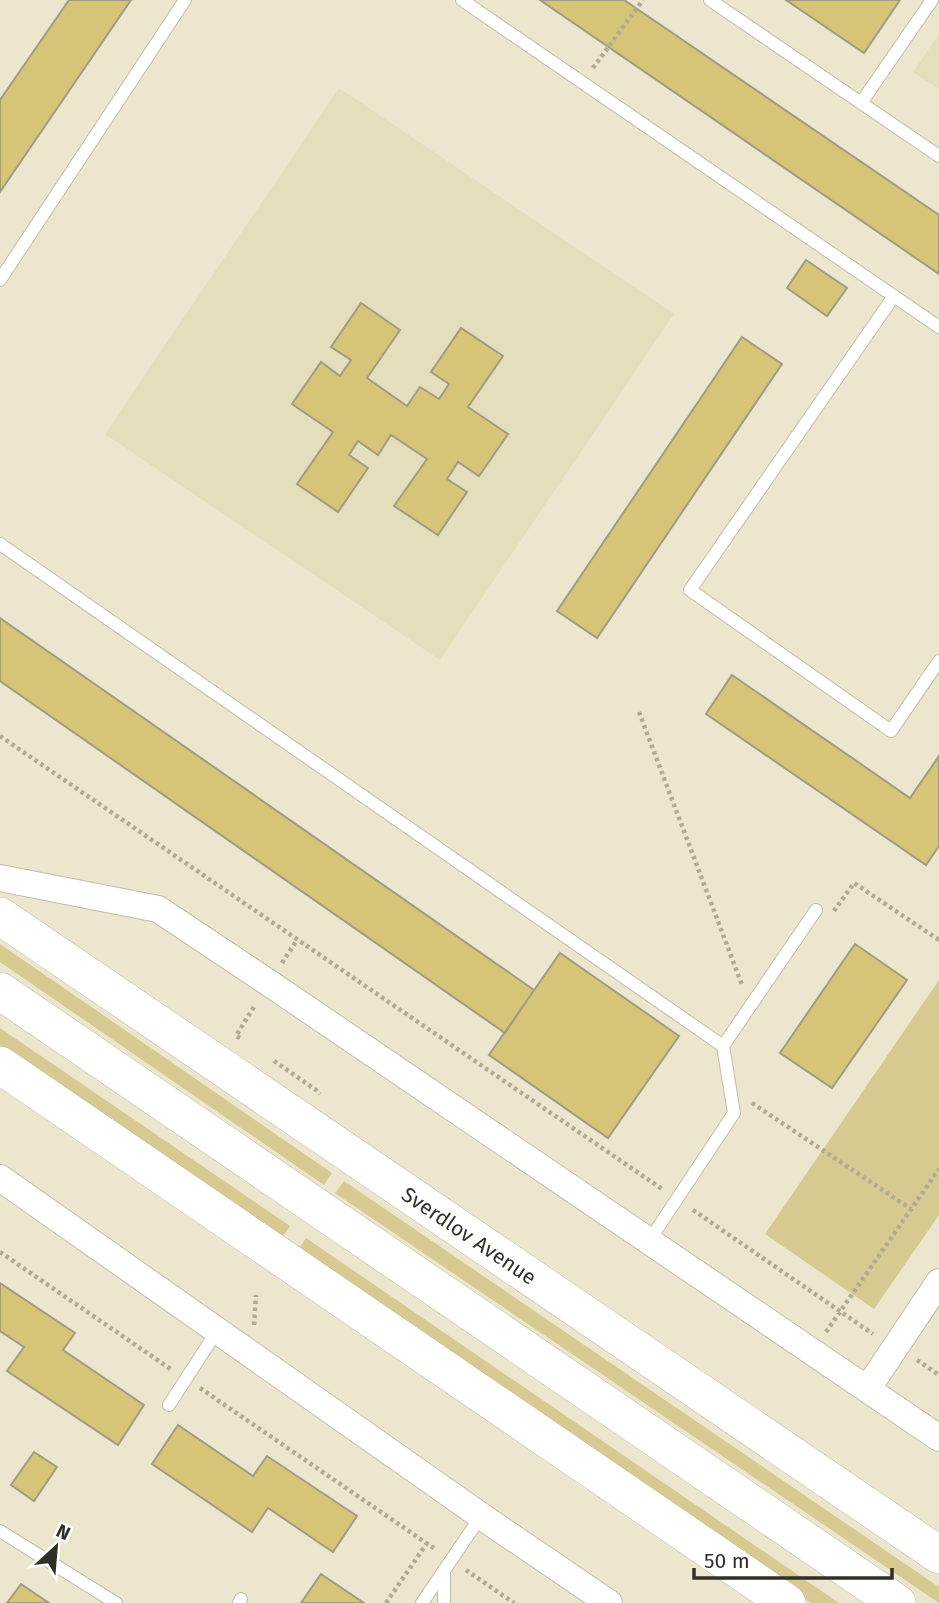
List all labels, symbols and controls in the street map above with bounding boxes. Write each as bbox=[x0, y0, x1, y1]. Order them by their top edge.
street label: Sverdlov Avenue bbox=[397, 1181, 541, 1291]
north arrow bbox=[21, 1512, 91, 1582]
text: N bbox=[53, 1519, 74, 1545]
scale bar bbox=[694, 1536, 892, 1580]
text: 50 m bbox=[704, 1548, 750, 1574]

